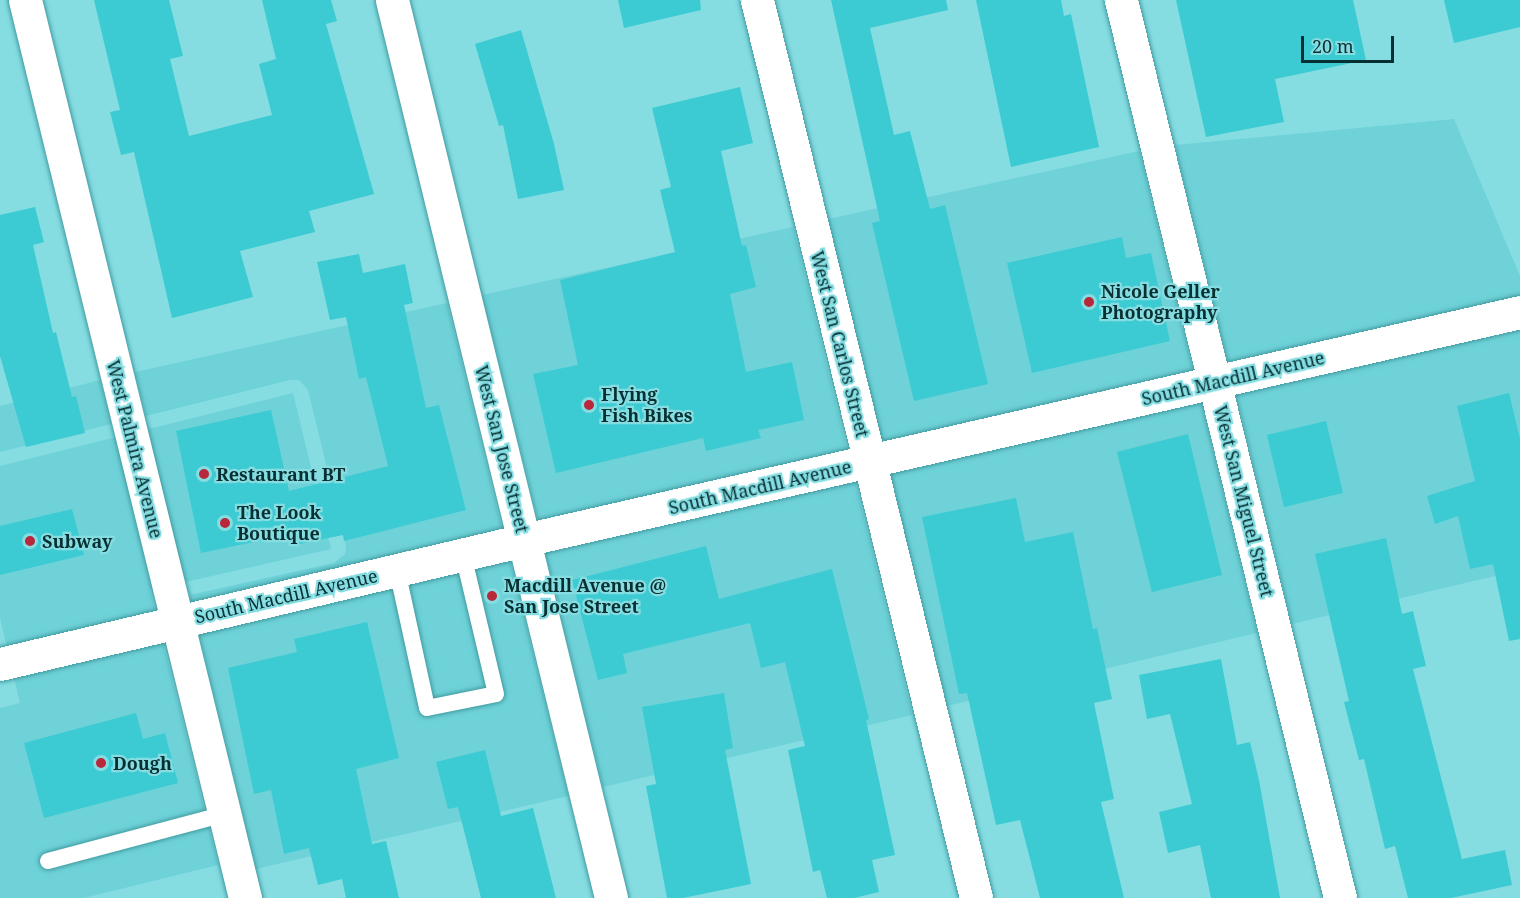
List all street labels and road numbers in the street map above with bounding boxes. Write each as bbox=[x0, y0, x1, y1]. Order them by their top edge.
street label: West San Carlos Street bbox=[806, 249, 874, 439]
street label: South Macdill Avenue bbox=[1140, 346, 1326, 410]
street label: West Palmira Avenue bbox=[102, 358, 168, 540]
street label: West San Jose Street bbox=[471, 363, 533, 535]
street label: West San Miguel Street bbox=[1210, 403, 1278, 599]
street label: South Macdill Avenue bbox=[667, 455, 853, 519]
street label: South Macdill Avenue bbox=[193, 564, 379, 628]

